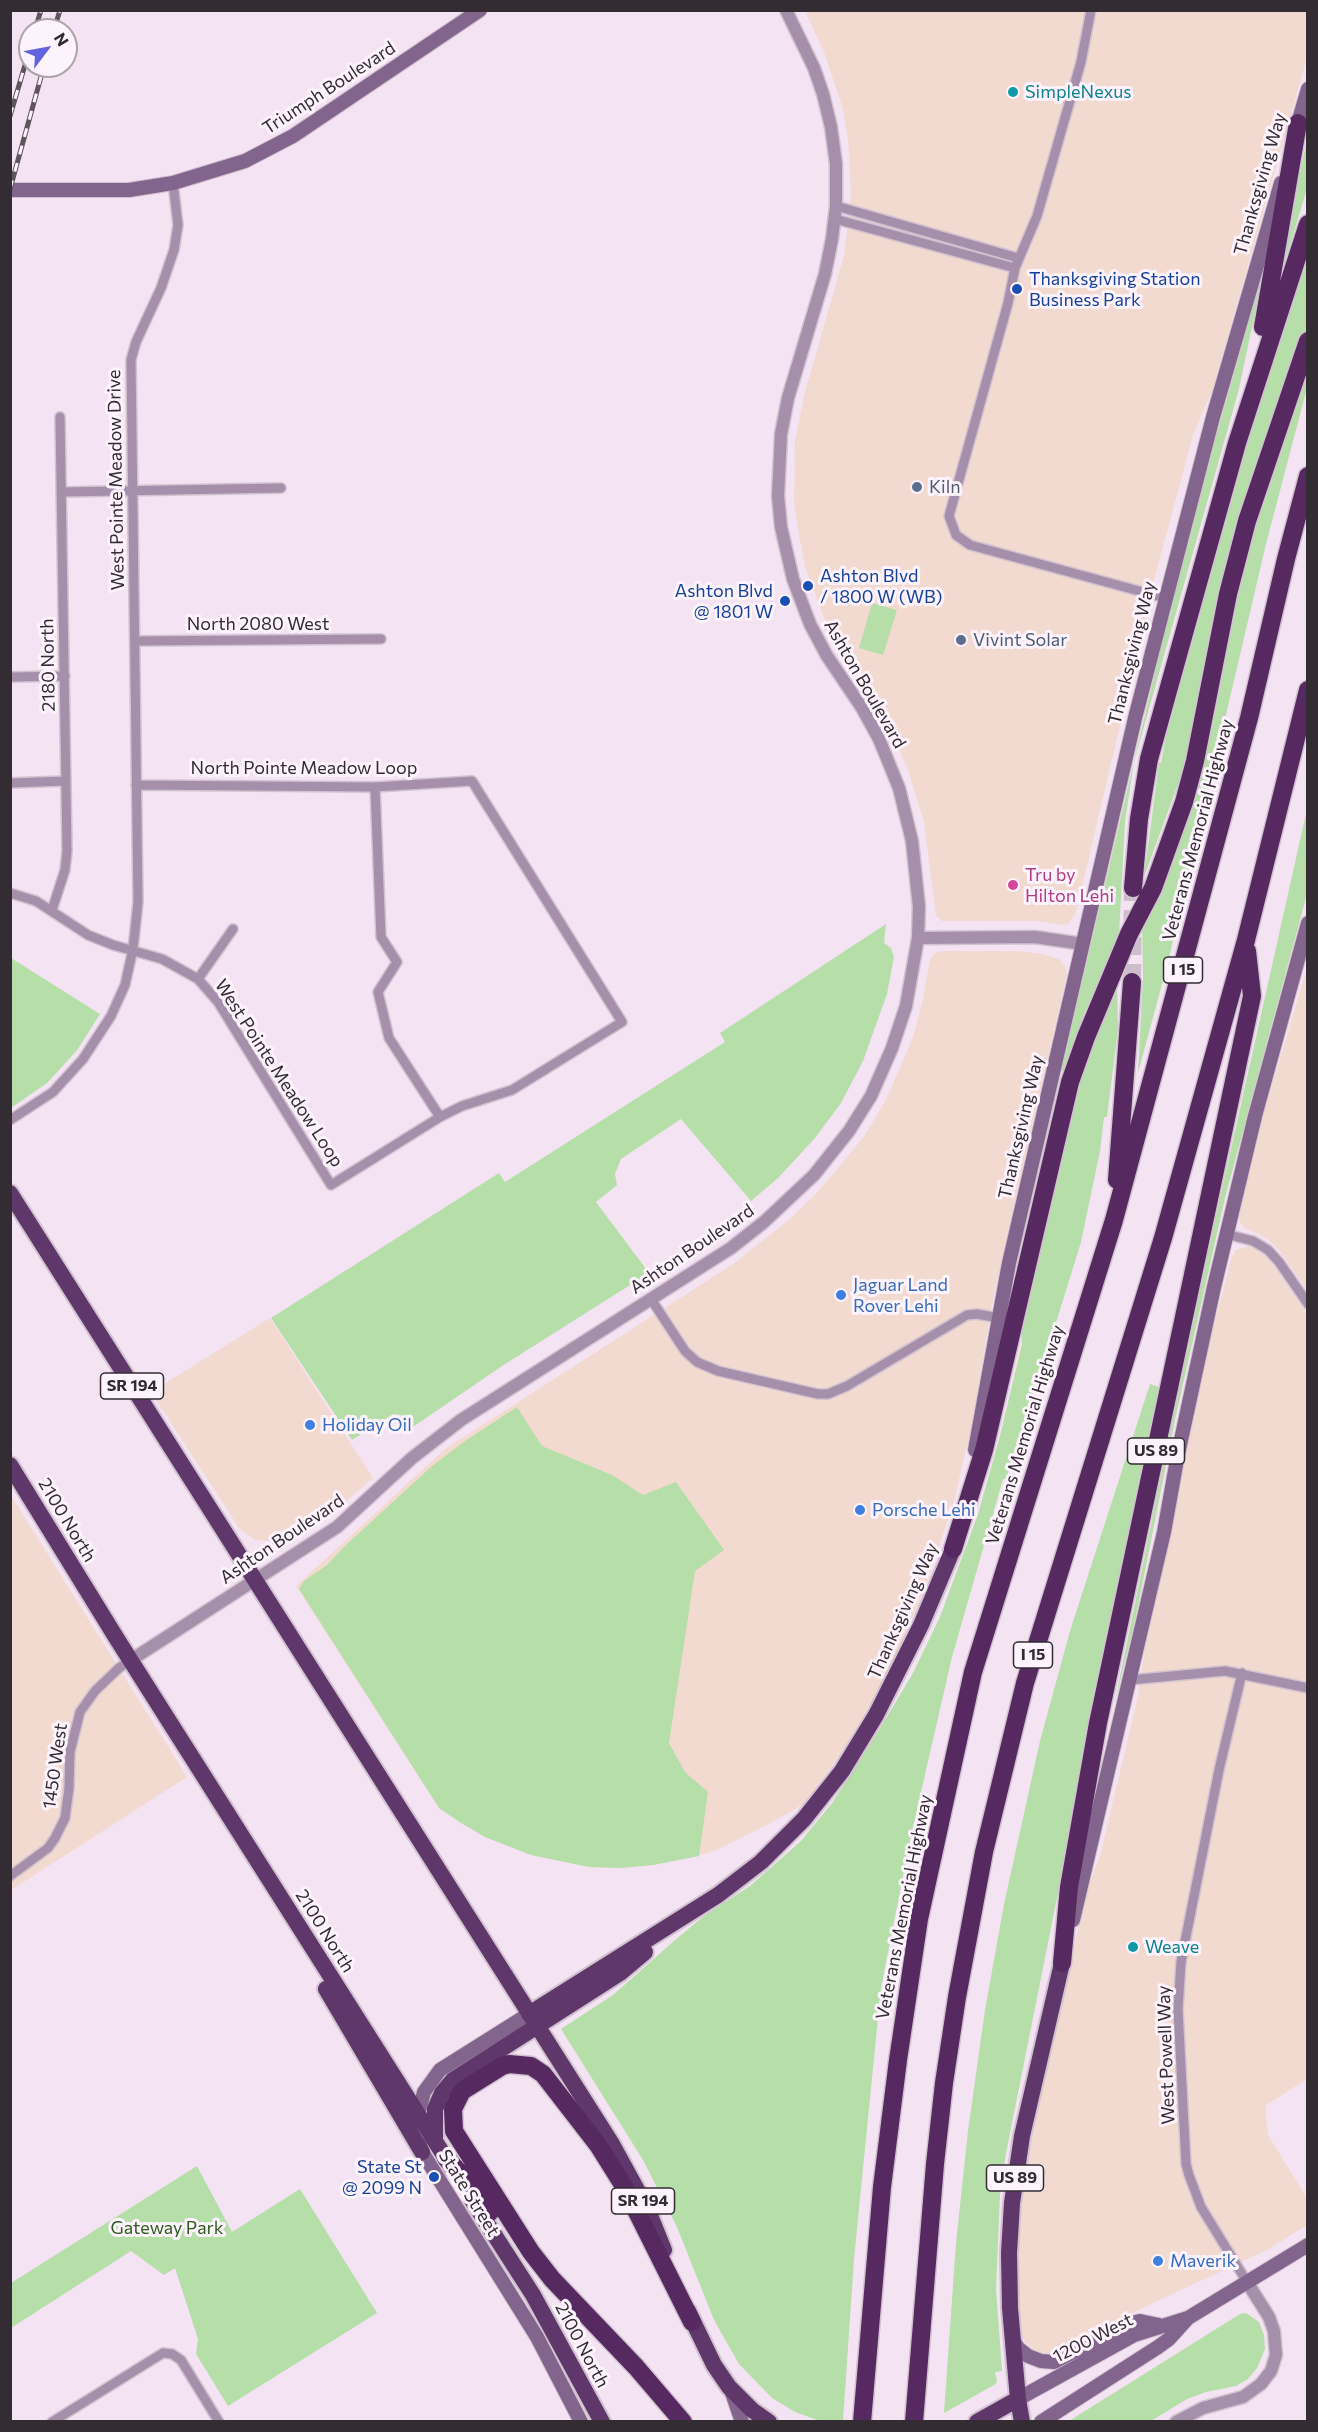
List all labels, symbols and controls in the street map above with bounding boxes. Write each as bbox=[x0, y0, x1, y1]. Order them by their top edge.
north arrow bbox=[18, 18, 78, 78]
text: N bbox=[51, 29, 73, 49]
street label: Triumph Boulevard bbox=[259, 37, 399, 139]
place label: SimpleNexus bbox=[1025, 81, 1131, 103]
marker: SimpleNexus bbox=[1006, 85, 1020, 99]
street label: Thanksgiving Way bbox=[1229, 110, 1291, 258]
place label: Thanksgiving Station Business Park bbox=[1029, 268, 1201, 310]
marker: Thanksgiving Station Business Park bbox=[1010, 282, 1024, 296]
street label: West Pointe Meadow Drive bbox=[103, 369, 129, 591]
place label: Kiln bbox=[929, 476, 961, 498]
marker: Kiln bbox=[910, 480, 924, 494]
place label: Ashton Blvd / 1800 W (WB) bbox=[820, 565, 942, 608]
marker: Ashton Blvd / 1800 W (WB) bbox=[801, 579, 815, 593]
street label: Thanksgiving Way bbox=[1104, 579, 1160, 727]
place label: Ashton Blvd @ 1801 W bbox=[675, 580, 773, 622]
marker: Ashton Blvd @ 1801 W bbox=[778, 594, 792, 608]
street label: North 2080 West bbox=[187, 613, 329, 635]
street label: Ashton Boulevard bbox=[819, 616, 911, 752]
street label: 2180 North bbox=[36, 618, 60, 712]
place label: Vivint Solar bbox=[973, 629, 1067, 651]
marker: Vivint Solar bbox=[954, 633, 968, 647]
street label: Veterans Memorial Highway bbox=[1158, 717, 1238, 943]
street label: North Pointe Meadow Loop bbox=[191, 757, 417, 779]
place label: Tru by Hilton Lehi bbox=[1025, 864, 1114, 906]
marker: Tru by Hilton Lehi bbox=[1006, 878, 1020, 892]
road number: I 15 bbox=[1164, 957, 1202, 983]
street label: West Pointe Meadow Loop bbox=[210, 975, 348, 1171]
street label: Thanksgiving Way bbox=[994, 1053, 1048, 1201]
street label: Ashton Boulevard bbox=[626, 1200, 758, 1298]
place label: Jaguar Land Rover Lehi bbox=[853, 1274, 948, 1316]
marker: Jaguar Land Rover Lehi bbox=[834, 1288, 848, 1302]
street label: Veterans Memorial Highway bbox=[981, 1322, 1069, 1548]
road number: SR 194 bbox=[100, 1373, 164, 1399]
place label: Holiday Oil bbox=[322, 1414, 412, 1436]
marker: Holiday Oil bbox=[303, 1418, 317, 1432]
road number: US 89 bbox=[1128, 1438, 1184, 1464]
street label: 2100 North bbox=[34, 1474, 100, 1566]
street label: Ashton Boulevard bbox=[216, 1490, 348, 1588]
place label: Porsche Lehi bbox=[872, 1499, 976, 1521]
marker: Porsche Lehi bbox=[853, 1503, 867, 1517]
street label: Thanksgiving Way bbox=[863, 1539, 943, 1683]
road number: I 15 bbox=[1014, 1642, 1052, 1668]
street label: 1450 West bbox=[38, 1722, 72, 1810]
street label: Veterans Memorial Highway bbox=[872, 1793, 936, 2021]
street label: 2100 North bbox=[291, 1885, 359, 1977]
place label: Weave bbox=[1145, 1936, 1199, 1958]
marker: Weave bbox=[1126, 1940, 1140, 1954]
street label: West Powell Way bbox=[1153, 1985, 1179, 2125]
street label: State Street bbox=[434, 2146, 504, 2240]
place label: State St @ 2099 N bbox=[342, 2156, 422, 2198]
road number: US 89 bbox=[986, 2165, 1044, 2191]
marker: State St @ 2099 N bbox=[427, 2170, 441, 2184]
road number: SR 194 bbox=[612, 2188, 674, 2214]
park label: Gateway Park bbox=[111, 2217, 223, 2239]
place label: Maverik bbox=[1170, 2250, 1236, 2272]
marker: Maverik bbox=[1151, 2254, 1165, 2268]
street label: 2100 North bbox=[550, 2299, 614, 2391]
street label: 1200 West bbox=[1049, 2309, 1137, 2367]

